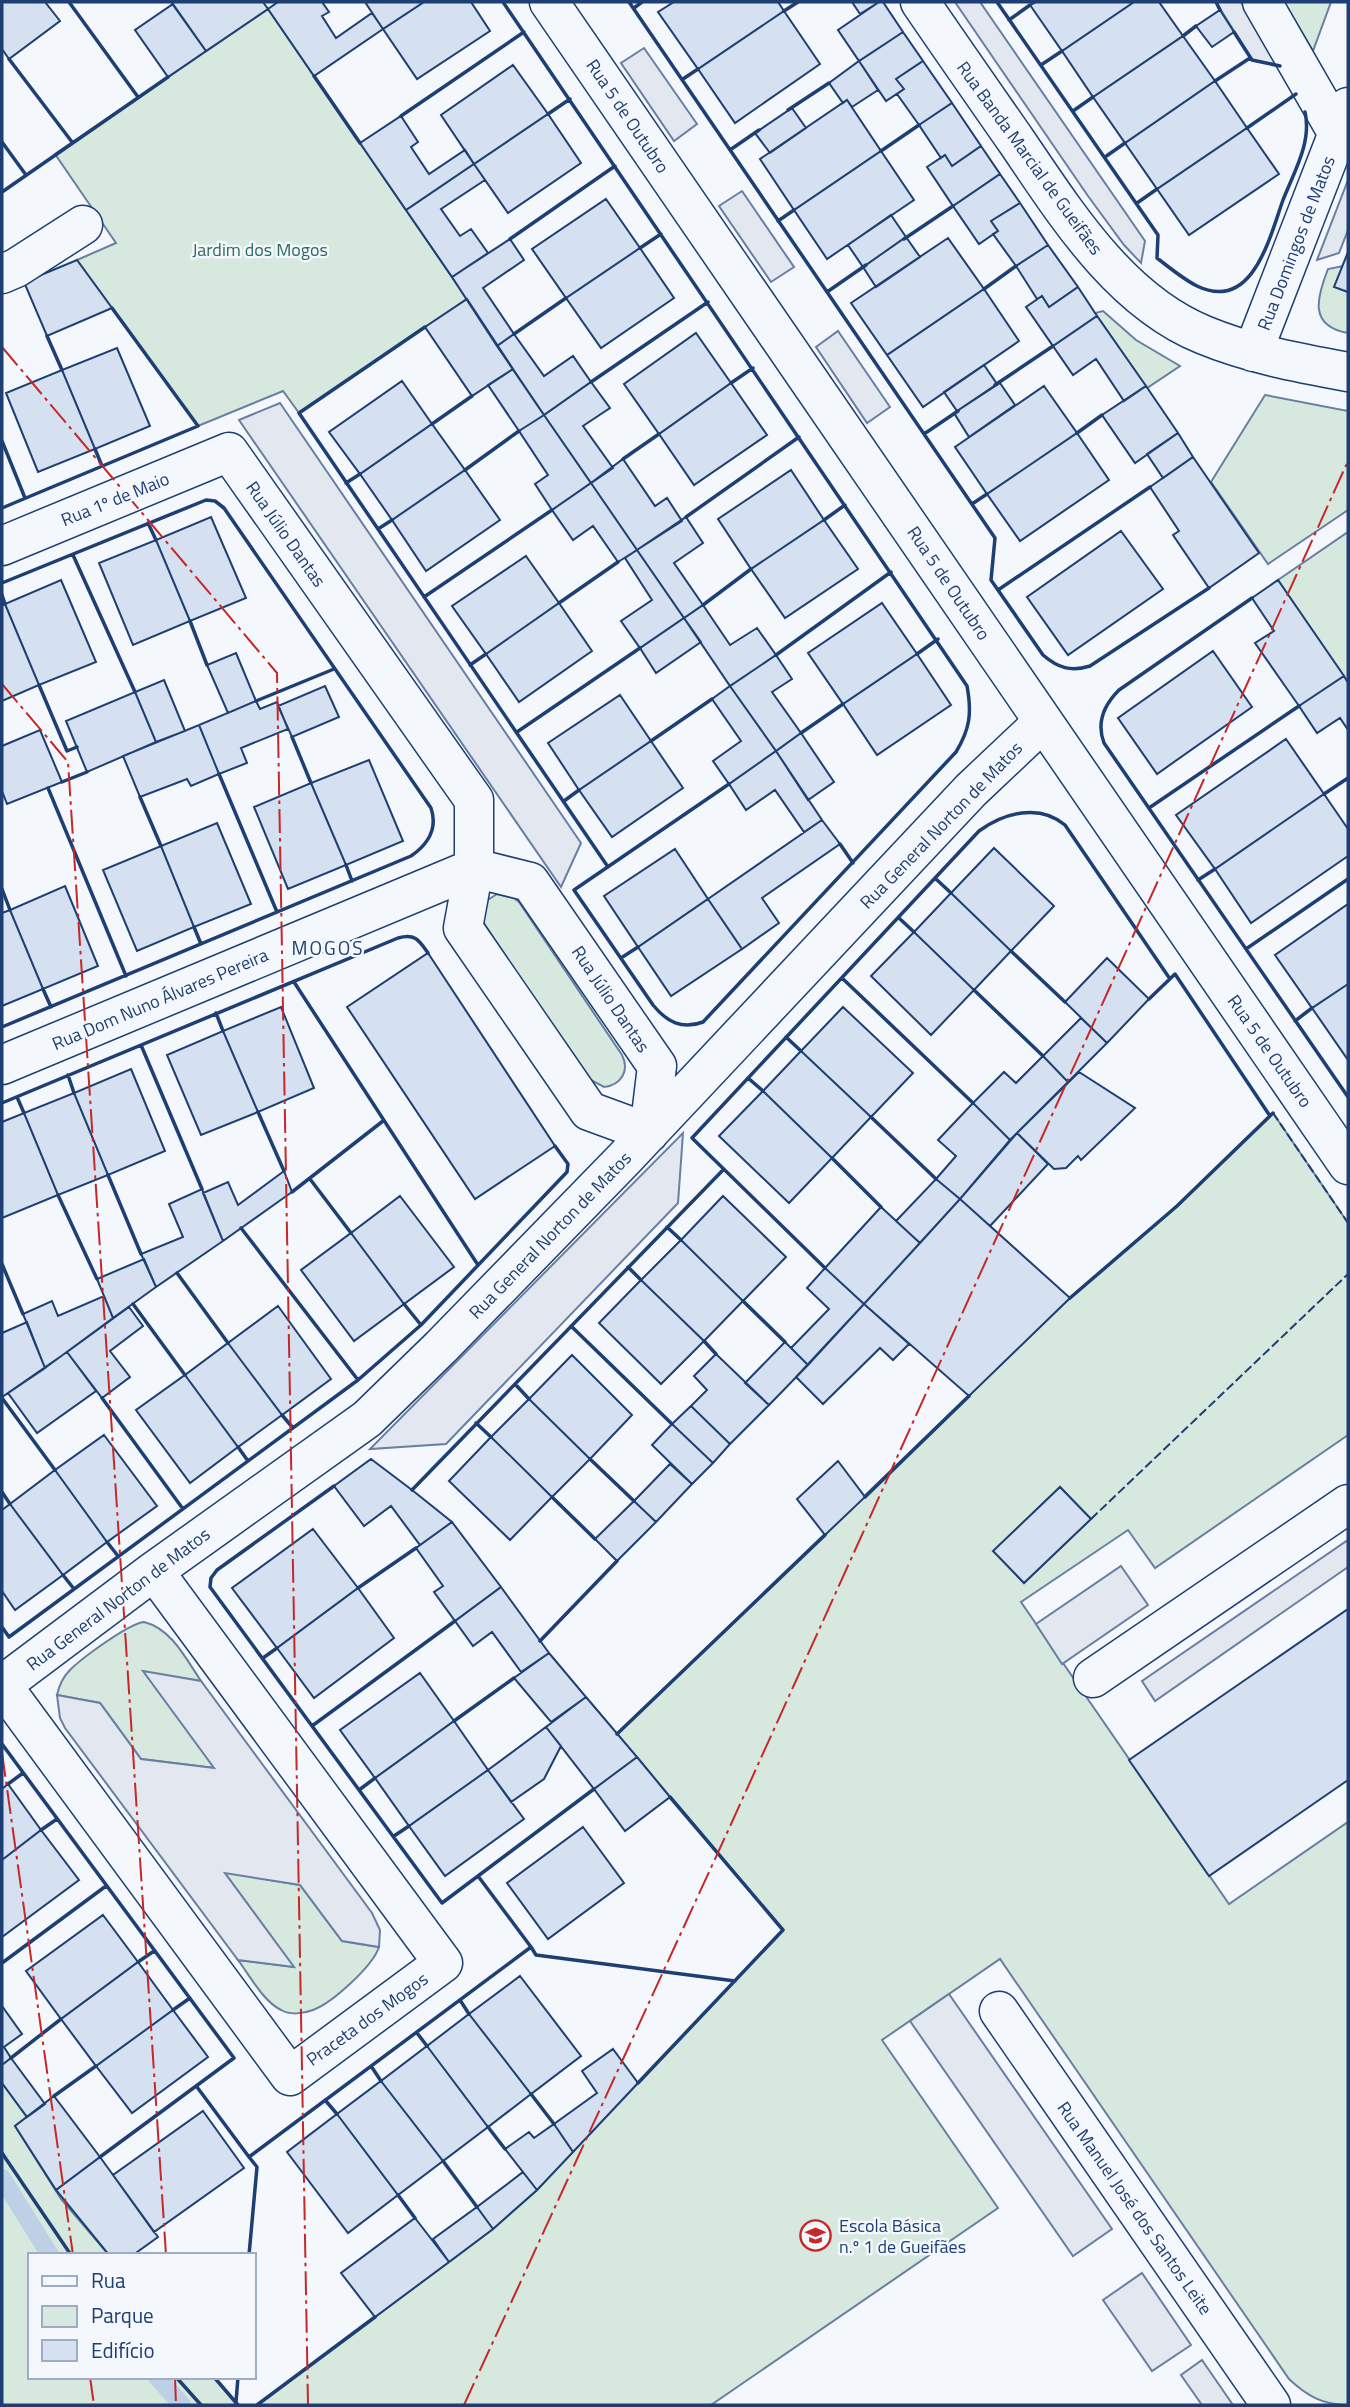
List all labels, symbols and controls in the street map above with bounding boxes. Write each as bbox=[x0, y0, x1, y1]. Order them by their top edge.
street label: Rua 5 de Outubro bbox=[580, 54, 676, 178]
street label: Rua Banda Marcial de Gueifães bbox=[950, 56, 1110, 260]
street label: Rua Domingos de Matos bbox=[1250, 152, 1342, 334]
park label: Jardim dos Mogos bbox=[192, 236, 328, 263]
street label: Rua 1º de Maio bbox=[57, 465, 173, 533]
street label: Rua Júlio Dantas bbox=[239, 476, 333, 592]
street label: Rua 5 de Outubro bbox=[901, 521, 997, 645]
street label: Rua General Norton de Matos bbox=[853, 735, 1029, 915]
district label: MOGOS bbox=[291, 933, 365, 962]
street label: Rua Júlio Dantas bbox=[565, 940, 657, 1058]
street label: Rua Dom Nuno Álvares Pereira bbox=[48, 941, 272, 1057]
street label: Rua 5 de Outubro bbox=[1221, 989, 1319, 1113]
street label: Rua General Norton de Matos bbox=[462, 1145, 638, 1325]
street label: Rua General Norton de Matos bbox=[20, 1521, 216, 1677]
street label: Praceta dos Mogos bbox=[300, 1965, 434, 2073]
street label: Rua Manuel José dos Santos Leite bbox=[1051, 2096, 1219, 2320]
place label: Escola Básica n.º 1 de Gueifães bbox=[839, 2212, 966, 2260]
school or university icon: Escola Básica n.º 1 de Gueifães bbox=[799, 2218, 833, 2252]
legend bbox=[28, 2253, 256, 2379]
text: Rua bbox=[91, 2264, 126, 2296]
text: Parque bbox=[91, 2299, 154, 2331]
text: Edifício bbox=[91, 2334, 155, 2366]

